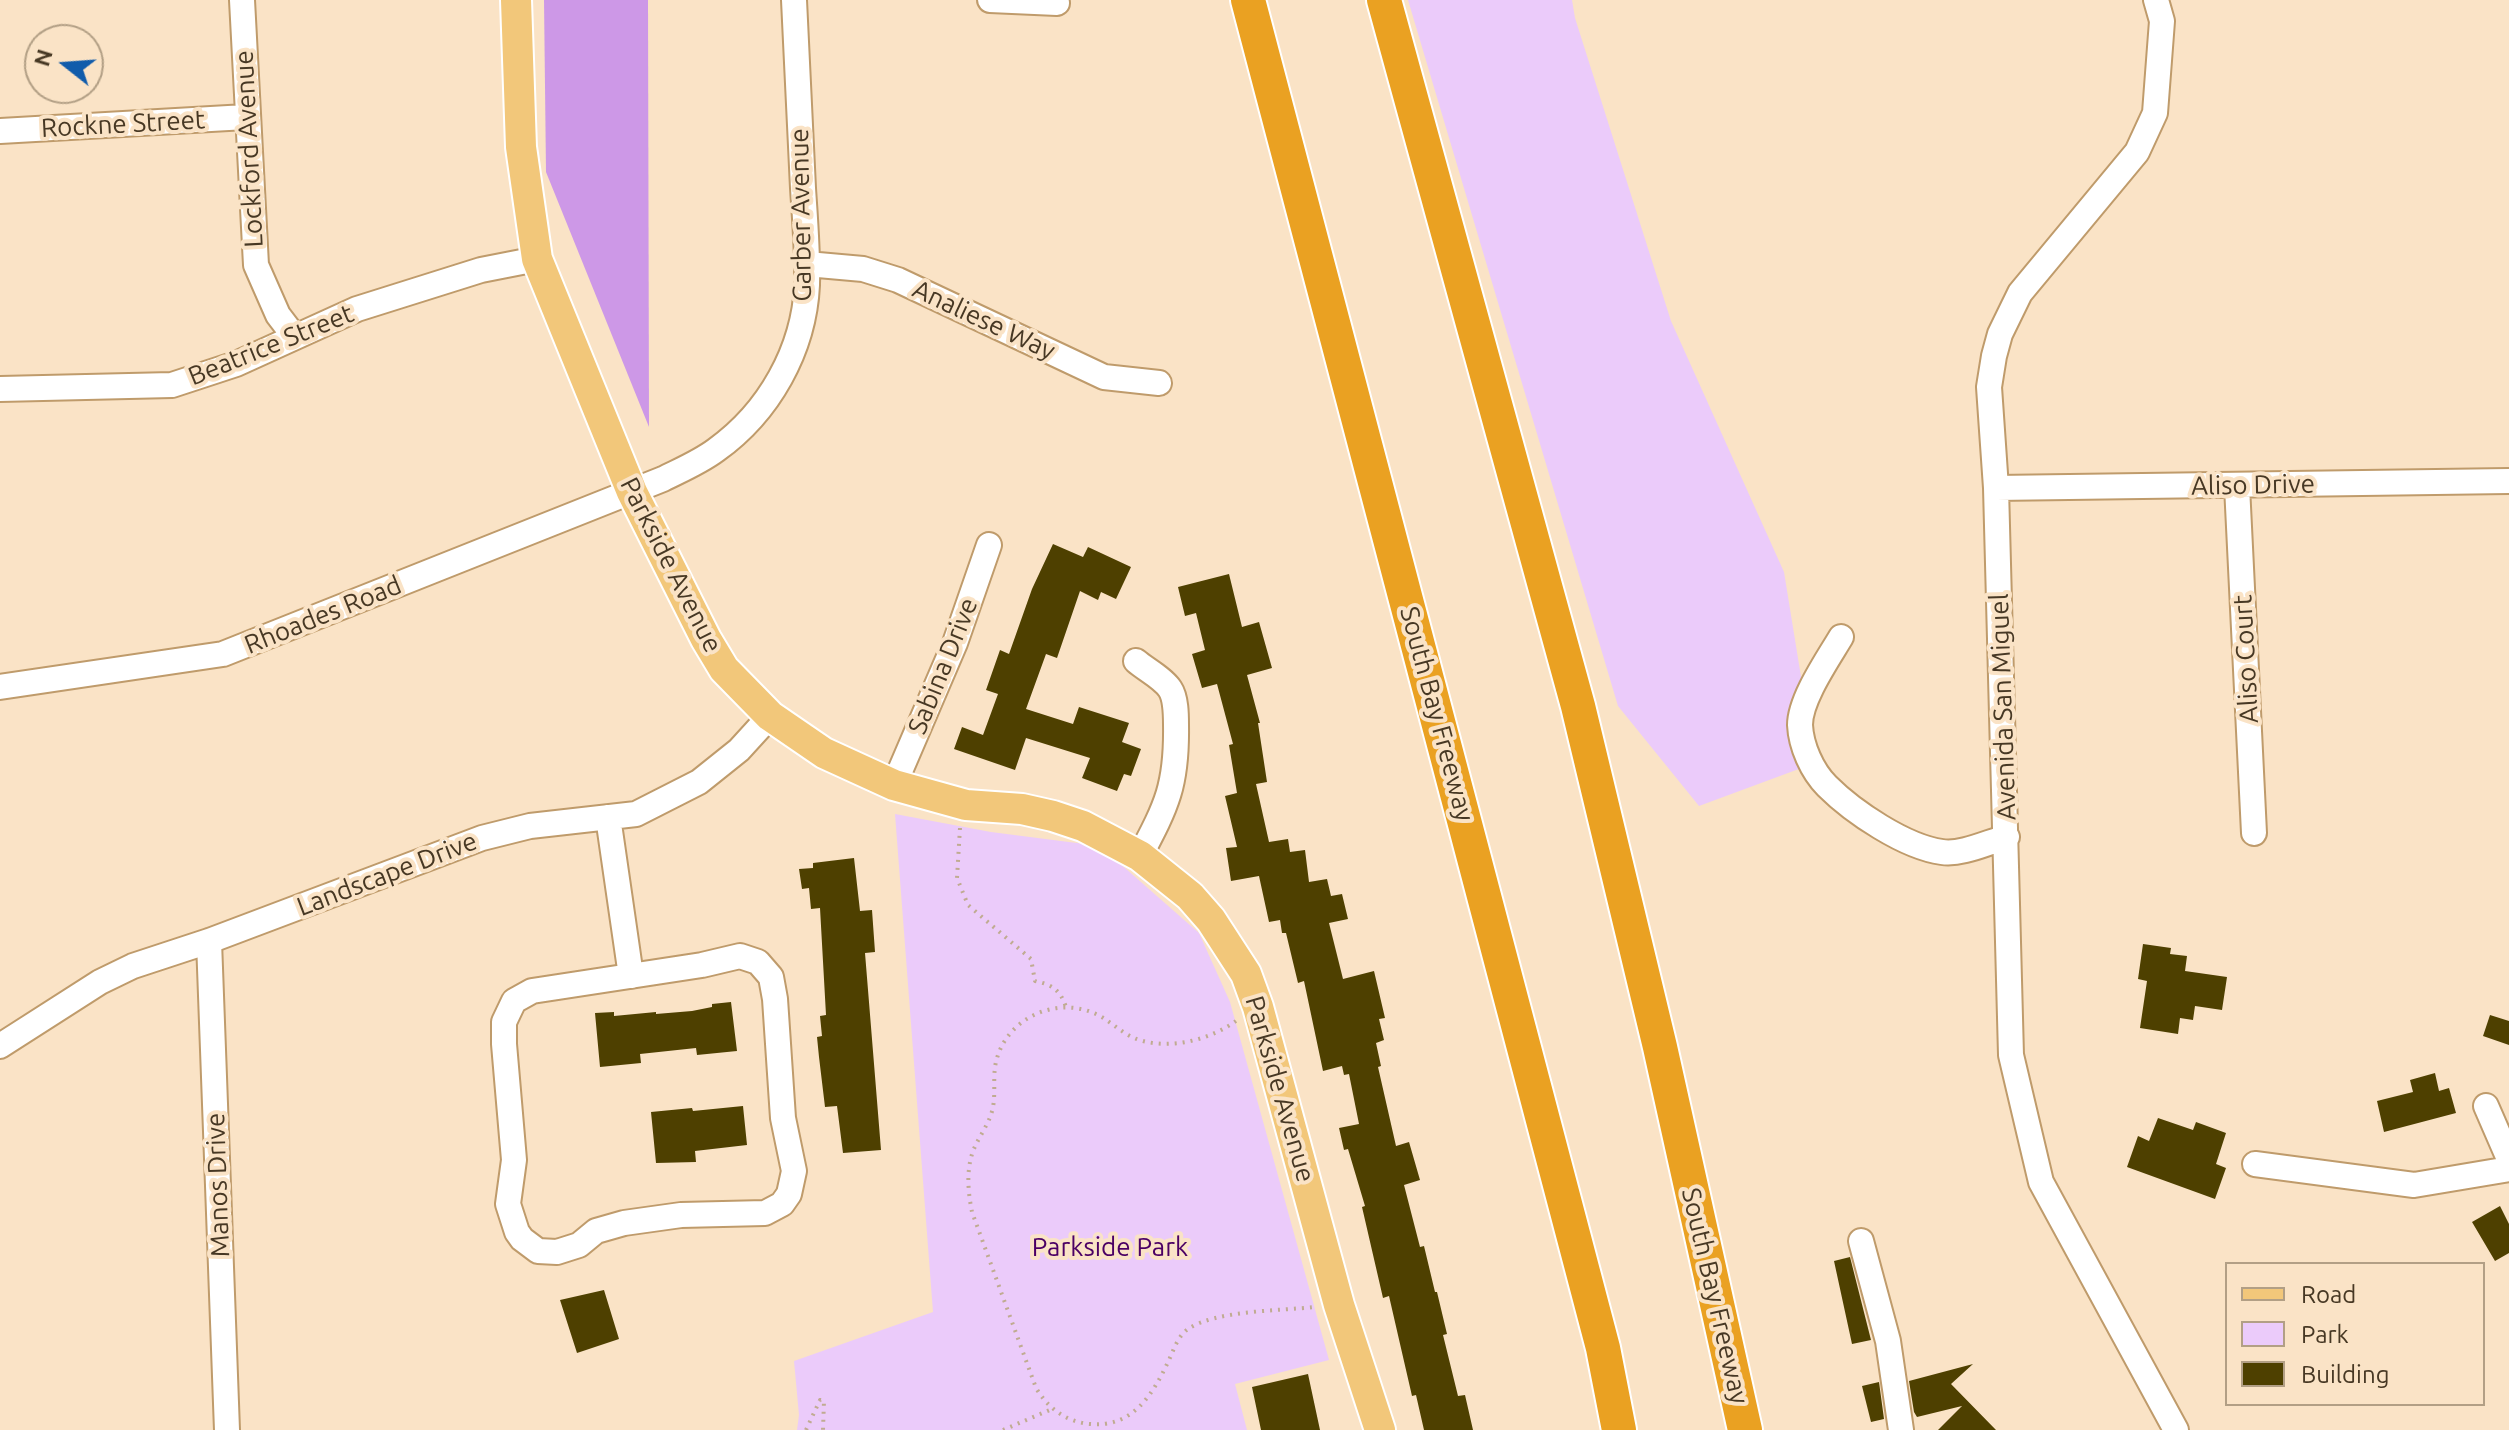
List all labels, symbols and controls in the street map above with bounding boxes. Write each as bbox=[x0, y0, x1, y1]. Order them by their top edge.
north arrow bbox=[24, 24, 104, 104]
text: N bbox=[28, 46, 57, 69]
street label: Lockford Avenue bbox=[228, 50, 270, 248]
street label: Rockne Street bbox=[40, 104, 206, 144]
street label: Garber Avenue bbox=[784, 128, 818, 302]
street label: Analiese Way bbox=[908, 273, 1060, 367]
street label: Beatrice Street bbox=[184, 298, 358, 392]
street label: Aliso Drive bbox=[2191, 468, 2315, 502]
street label: Parkside Avenue bbox=[613, 472, 729, 658]
street label: Rhoades Road bbox=[240, 569, 406, 661]
street label: Sabina Drive bbox=[902, 593, 984, 739]
street label: Avenida San Miguel bbox=[1983, 593, 2023, 821]
street label: Aliso Court bbox=[2227, 594, 2265, 724]
street label: South Bay Freeway bbox=[1393, 603, 1481, 825]
street label: Landscape Drive bbox=[293, 825, 481, 923]
street label: Parkside Avenue bbox=[1238, 992, 1322, 1186]
street label: Manos Drive bbox=[200, 1112, 236, 1258]
street label: South Bay Freeway bbox=[1675, 1185, 1755, 1407]
park label: Parkside Park bbox=[1032, 1231, 1188, 1263]
legend bbox=[2225, 1262, 2485, 1406]
text: Road bbox=[2301, 1281, 2356, 1308]
text: Park bbox=[2301, 1321, 2349, 1348]
text: Building bbox=[2301, 1361, 2389, 1388]

